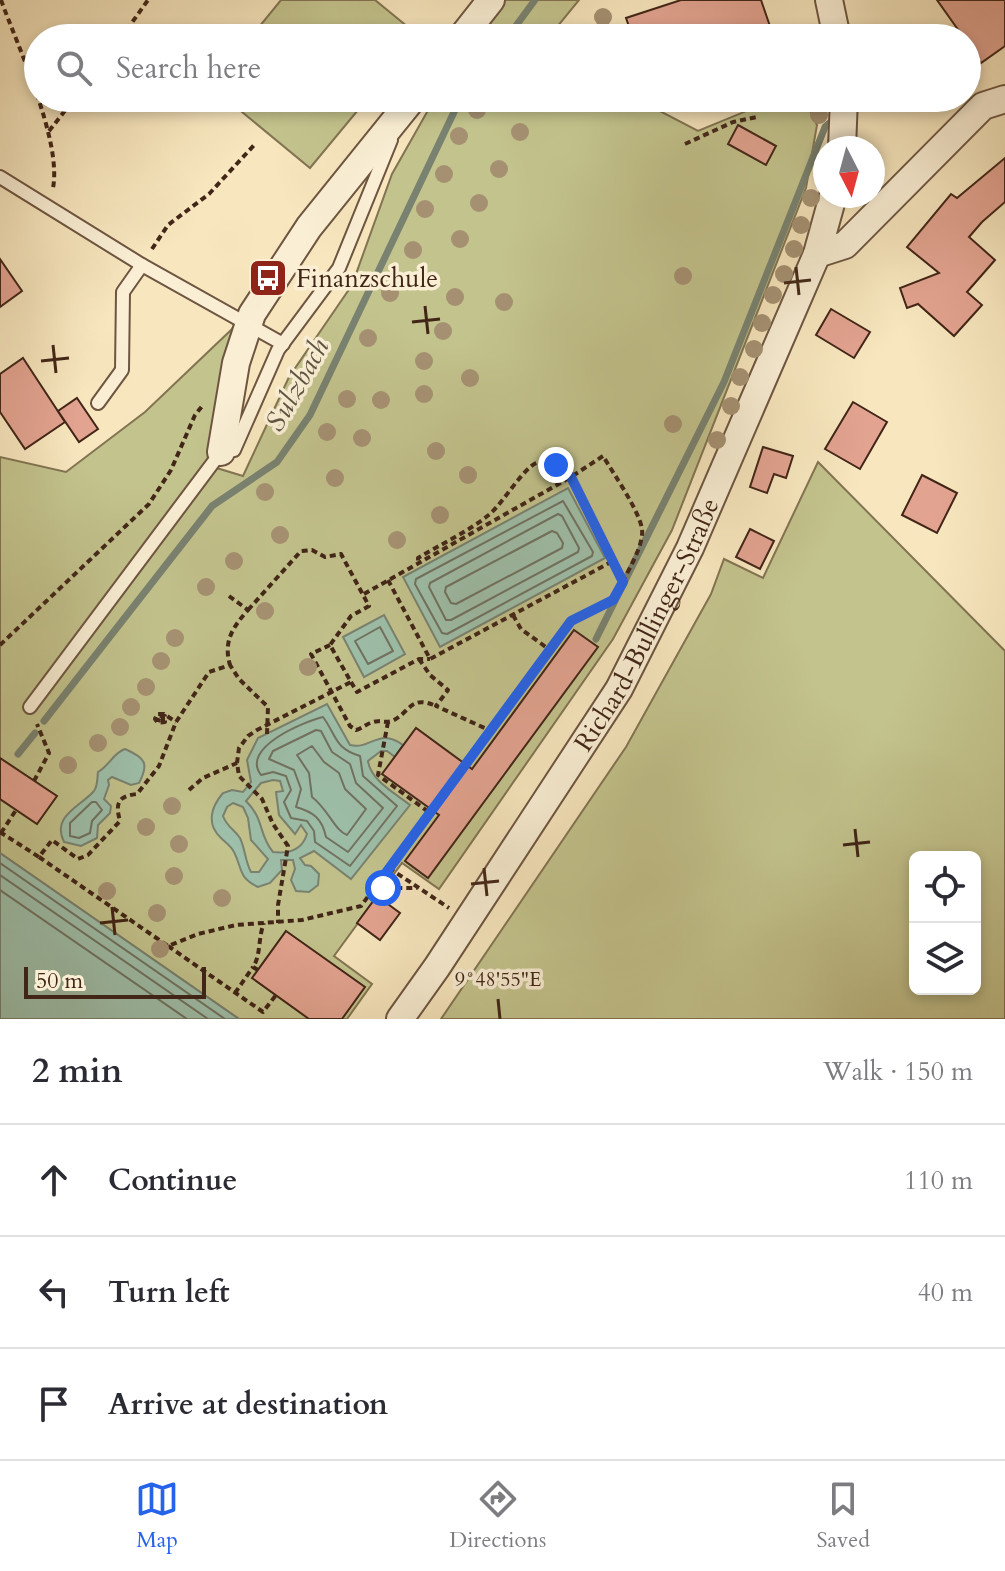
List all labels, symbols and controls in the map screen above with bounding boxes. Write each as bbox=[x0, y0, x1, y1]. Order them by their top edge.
search box bbox=[24, 24, 981, 112]
icon: search bbox=[52, 46, 96, 90]
text: Search here bbox=[116, 48, 261, 89]
north arrow bbox=[813, 136, 885, 208]
bus stop icon: Finanzschule bbox=[247, 257, 289, 299]
place label: Finanzschule bbox=[296, 261, 438, 296]
water label: Sulzbach bbox=[256, 331, 338, 438]
route end bbox=[538, 447, 574, 483]
street label: Richard-Bullinger-Straße bbox=[565, 493, 727, 758]
map controls bbox=[909, 851, 981, 995]
button: locate bbox=[909, 851, 981, 923]
route start bbox=[365, 870, 401, 906]
button: layers bbox=[909, 923, 981, 995]
scale bar bbox=[24, 963, 206, 999]
text: 50 m bbox=[36, 966, 83, 996]
text: 9°48'55"E bbox=[455, 966, 541, 993]
text: 2 min bbox=[32, 1048, 123, 1094]
text: Walk · 150 m bbox=[823, 1054, 973, 1089]
icon: ahead bbox=[32, 1158, 76, 1202]
text: Continue bbox=[108, 1160, 237, 1201]
text: 110 m bbox=[904, 1163, 973, 1198]
icon: left bbox=[32, 1270, 76, 1314]
text: Turn left bbox=[108, 1272, 230, 1313]
text: 40 m bbox=[917, 1275, 973, 1310]
icon: arrive bbox=[32, 1382, 76, 1426]
text: Arrive at destination bbox=[108, 1384, 388, 1425]
tab: Map bbox=[135, 1477, 179, 1555]
tab: Directions bbox=[449, 1477, 546, 1555]
tab: Saved bbox=[817, 1477, 870, 1555]

